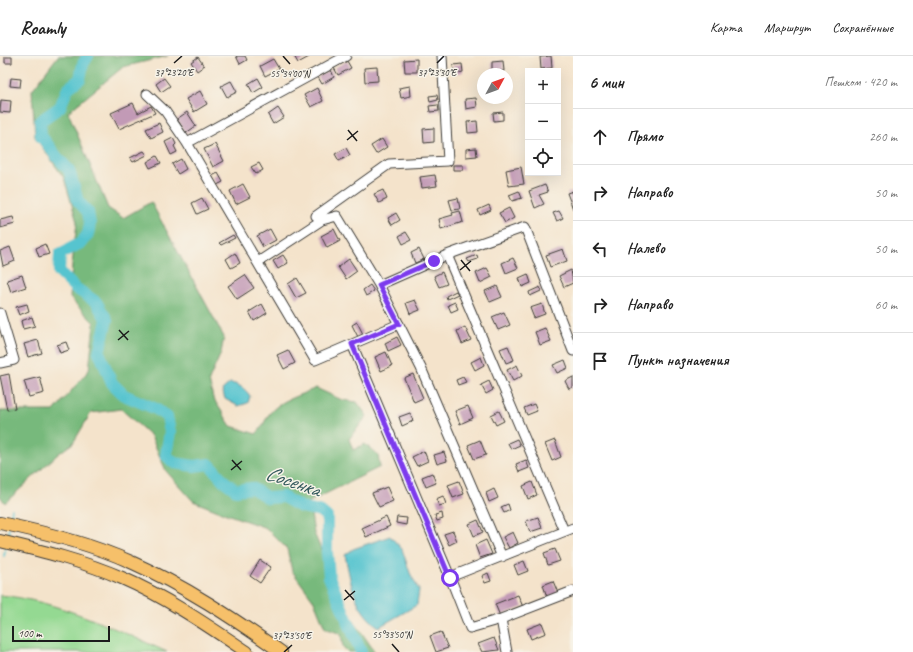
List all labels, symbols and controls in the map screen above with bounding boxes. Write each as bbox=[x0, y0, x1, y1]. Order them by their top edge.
text: Roamly bbox=[20, 16, 66, 40]
text: Карта bbox=[710, 19, 742, 36]
text: Маршрут bbox=[764, 19, 810, 36]
text: Сохранённые bbox=[832, 19, 893, 36]
text: 37°23'20"E bbox=[155, 66, 195, 79]
text: 37°23'30"E bbox=[418, 66, 458, 79]
text: 55°34'00"N bbox=[270, 67, 312, 80]
north arrow bbox=[477, 68, 513, 104]
map controls bbox=[525, 68, 561, 176]
button: + bbox=[525, 68, 561, 104]
text: 6 мин bbox=[589, 72, 624, 93]
text: Пешком · 420 m bbox=[824, 74, 897, 90]
button: − bbox=[525, 104, 561, 140]
icon: ahead bbox=[589, 126, 611, 148]
text: Прямо bbox=[627, 127, 663, 146]
text: 260 m bbox=[869, 129, 897, 145]
button: locate bbox=[525, 140, 561, 176]
icon: right bbox=[589, 182, 611, 204]
text: Направо bbox=[627, 183, 673, 202]
text: 50 m bbox=[875, 185, 897, 201]
icon: left bbox=[589, 238, 611, 260]
text: Налево bbox=[627, 239, 665, 258]
text: 50 m bbox=[875, 241, 897, 257]
route end bbox=[425, 252, 443, 270]
icon: right bbox=[589, 294, 611, 316]
text: Направо bbox=[627, 295, 673, 314]
text: 60 m bbox=[875, 297, 897, 313]
icon: arrive bbox=[589, 350, 611, 372]
text: Пункт назначения bbox=[627, 351, 729, 370]
water label: Сосенка bbox=[262, 460, 326, 503]
route start bbox=[441, 569, 459, 587]
scale bar bbox=[12, 624, 110, 643]
text: 100 m bbox=[18, 626, 42, 640]
text: 55°33'50"N bbox=[372, 628, 414, 641]
text: 37°23'50"E bbox=[273, 629, 313, 642]

